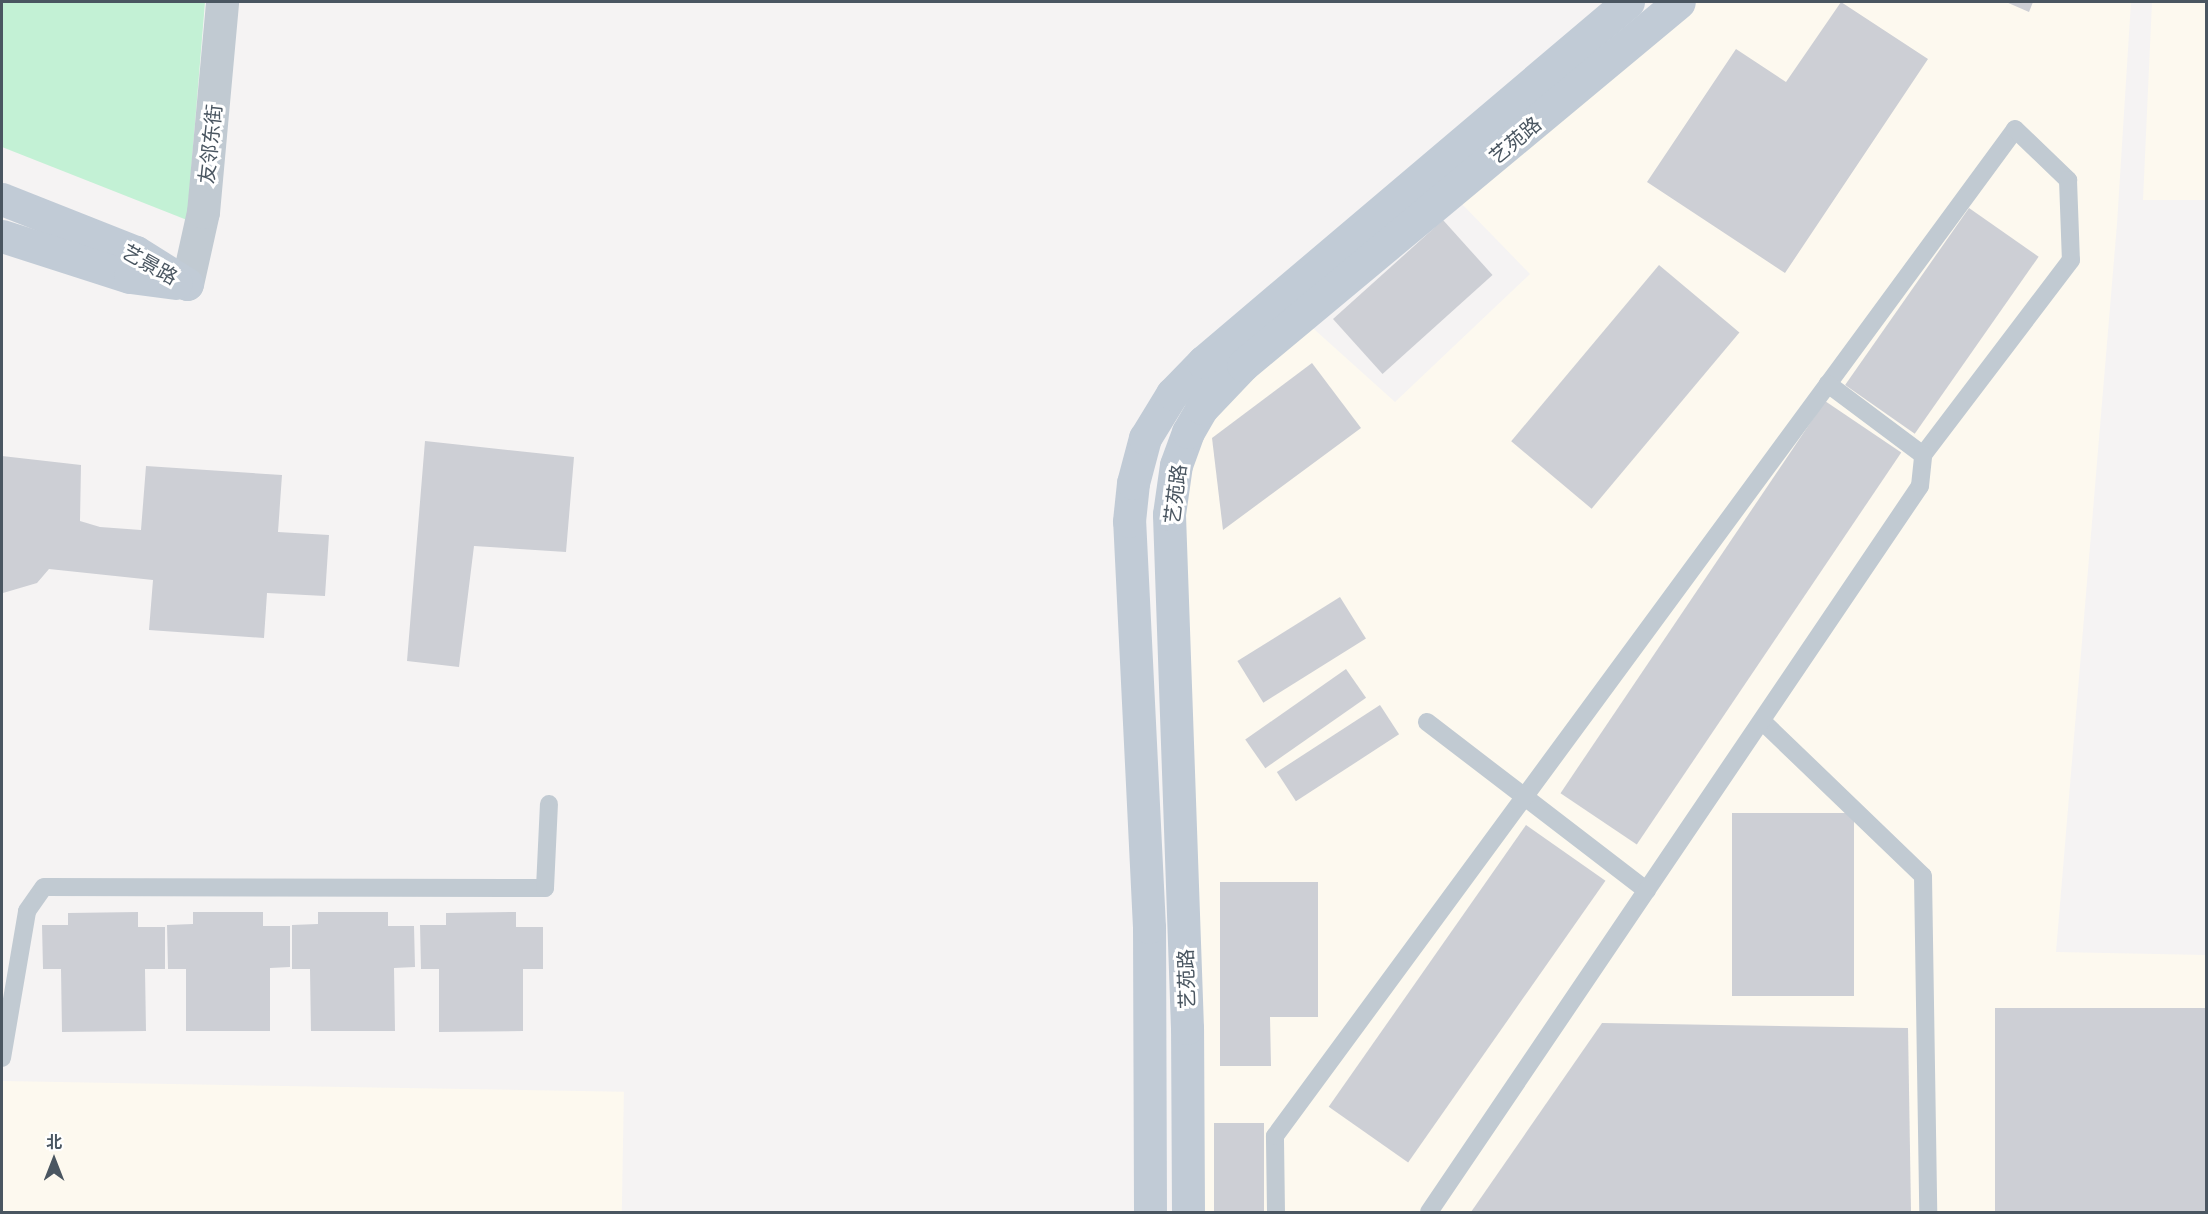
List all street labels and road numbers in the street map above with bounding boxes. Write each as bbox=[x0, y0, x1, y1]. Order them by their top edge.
street label: 友邻东街 bbox=[194, 103, 226, 185]
street label: 艺苑路 bbox=[1484, 112, 1546, 168]
street label: 艺景路 bbox=[118, 239, 182, 289]
street label: 艺苑路 bbox=[1159, 463, 1191, 525]
street label: 艺苑路 bbox=[1173, 949, 1199, 1009]

